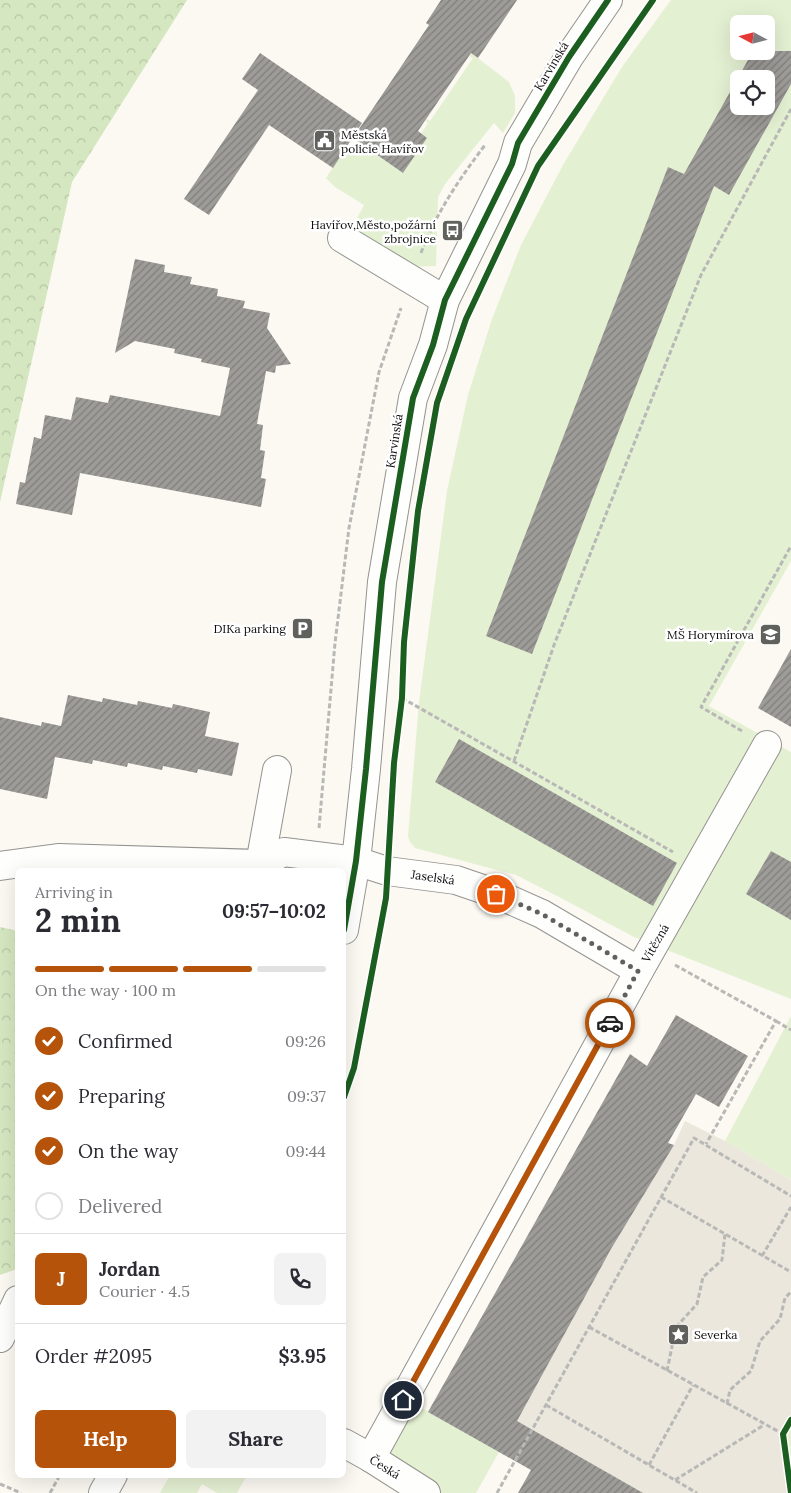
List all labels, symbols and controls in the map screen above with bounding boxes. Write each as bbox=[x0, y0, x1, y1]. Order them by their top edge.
north arrow bbox=[730, 15, 775, 60]
map controls bbox=[730, 15, 775, 115]
street label: Karvinská bbox=[531, 39, 571, 93]
button: locate bbox=[730, 70, 775, 115]
place label: Městská policie Havířov bbox=[341, 127, 425, 156]
public building icon: Městská policie Havířov bbox=[313, 129, 337, 153]
place label: Havířov,Město,požární zbrojnice bbox=[311, 217, 436, 246]
bus stop icon: Havířov,Město,požární zbrojnice bbox=[440, 219, 464, 243]
street label: Karvinská bbox=[382, 413, 406, 469]
parking icon: DIKa parking bbox=[290, 616, 314, 640]
place label: DIKa parking bbox=[213, 621, 286, 636]
school or university icon: MŠ Horymírova bbox=[758, 622, 782, 646]
place label: MŠ Horymírova bbox=[667, 627, 754, 642]
street label: Jaselská bbox=[409, 866, 456, 887]
pin bbox=[475, 873, 517, 915]
icon: bag bbox=[482, 880, 510, 908]
text: Arriving in bbox=[35, 882, 113, 902]
text: 09:57–10:02 bbox=[222, 899, 326, 923]
text: 2 min bbox=[35, 900, 121, 941]
street label: Vítězná bbox=[638, 921, 672, 966]
text: On the way · 100 m bbox=[35, 980, 176, 1000]
courier bbox=[585, 998, 635, 1048]
icon: car bbox=[596, 1009, 624, 1037]
icon: check bbox=[35, 1027, 63, 1055]
text: Confirmed bbox=[78, 1029, 173, 1053]
text: 09:26 bbox=[285, 1031, 326, 1051]
icon: check bbox=[35, 1082, 63, 1110]
text: Preparing bbox=[78, 1084, 165, 1108]
text: 09:37 bbox=[287, 1086, 326, 1106]
icon: check bbox=[35, 1137, 63, 1165]
text: On the way bbox=[78, 1139, 178, 1163]
text: 09:44 bbox=[285, 1141, 326, 1161]
text: Delivered bbox=[78, 1194, 162, 1218]
button: phone bbox=[274, 1253, 326, 1305]
text: Jordan bbox=[99, 1257, 160, 1281]
text: J bbox=[57, 1267, 65, 1291]
text: Courier · 4.5 bbox=[99, 1281, 190, 1301]
place icon: Severka bbox=[666, 1322, 690, 1346]
place label: Severka bbox=[694, 1327, 738, 1342]
text: Order #2095 bbox=[35, 1344, 152, 1368]
text: $3.95 bbox=[279, 1344, 326, 1368]
pin bbox=[382, 1379, 424, 1421]
icon: home bbox=[389, 1386, 417, 1414]
button: Help bbox=[35, 1410, 176, 1468]
button: Share bbox=[186, 1410, 326, 1468]
street label: Česká bbox=[367, 1452, 403, 1482]

